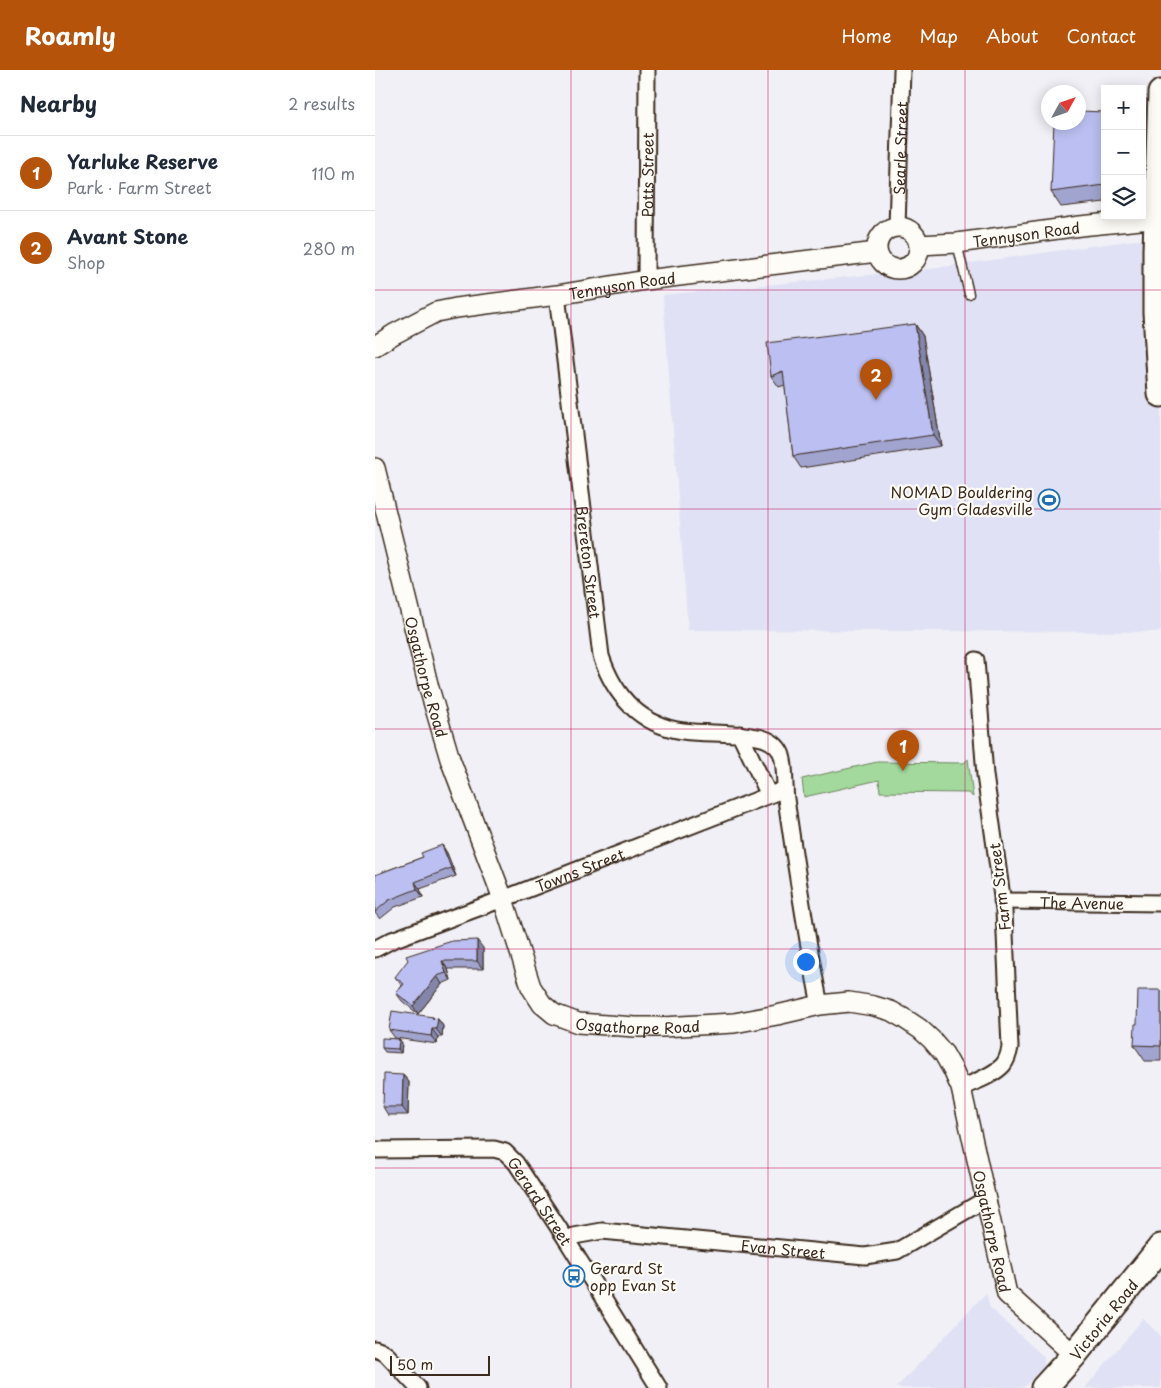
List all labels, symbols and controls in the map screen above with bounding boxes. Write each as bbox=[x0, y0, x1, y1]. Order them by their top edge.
text: Roamly bbox=[25, 17, 116, 53]
text: Home bbox=[841, 22, 891, 49]
text: Map bbox=[919, 22, 958, 49]
text: About bbox=[986, 22, 1038, 49]
text: Contact bbox=[1066, 22, 1136, 49]
north arrow bbox=[1041, 85, 1086, 130]
map controls bbox=[1101, 85, 1146, 220]
button: + bbox=[1101, 85, 1146, 130]
text: Nearby bbox=[20, 87, 97, 119]
text: 2 results bbox=[288, 91, 355, 115]
street label: Searle Street bbox=[887, 101, 912, 195]
button: − bbox=[1101, 130, 1146, 175]
street label: Potts Street bbox=[635, 133, 658, 217]
text: Yarluke Reserve bbox=[67, 147, 218, 175]
text: 1 bbox=[32, 161, 40, 185]
text: 110 m bbox=[312, 161, 355, 185]
text: Park · Farm Street bbox=[67, 175, 212, 199]
button: layers bbox=[1101, 175, 1146, 220]
street label: Tennyson Road bbox=[971, 215, 1081, 252]
text: Avant Stone bbox=[67, 222, 188, 250]
text: 2 bbox=[30, 236, 42, 260]
text: 280 m bbox=[303, 236, 355, 260]
text: Shop bbox=[67, 250, 105, 274]
street label: Tennyson Road bbox=[567, 265, 677, 304]
pin: 2 bbox=[860, 359, 892, 400]
place label: NOMAD Bouldering Gym Gladesville bbox=[890, 480, 1033, 520]
sports icon: NOMAD Bouldering Gym Gladesville bbox=[1037, 488, 1061, 512]
street label: Brereton Street bbox=[571, 504, 608, 620]
street label: Osgathorpe Road bbox=[400, 614, 454, 740]
pin: 1 bbox=[887, 730, 919, 771]
street label: Towns Street bbox=[532, 841, 628, 897]
street label: Farm Street bbox=[982, 842, 1016, 932]
street label: The Avenue bbox=[1040, 890, 1124, 914]
your location bbox=[793, 949, 819, 975]
street label: Osgathorpe Road bbox=[575, 1011, 701, 1039]
street label: Gerard Street bbox=[503, 1152, 578, 1249]
street label: Osgathorpe Road bbox=[968, 1168, 1018, 1294]
street label: Evan Street bbox=[740, 1233, 826, 1264]
place label: Gerard St opp Evan St bbox=[590, 1256, 676, 1296]
bus stop icon: Gerard St opp Evan St bbox=[562, 1264, 586, 1288]
street label: Victoria Road bbox=[1063, 1274, 1143, 1364]
scale bar bbox=[390, 1353, 490, 1376]
text: 50 m bbox=[397, 1354, 433, 1375]

